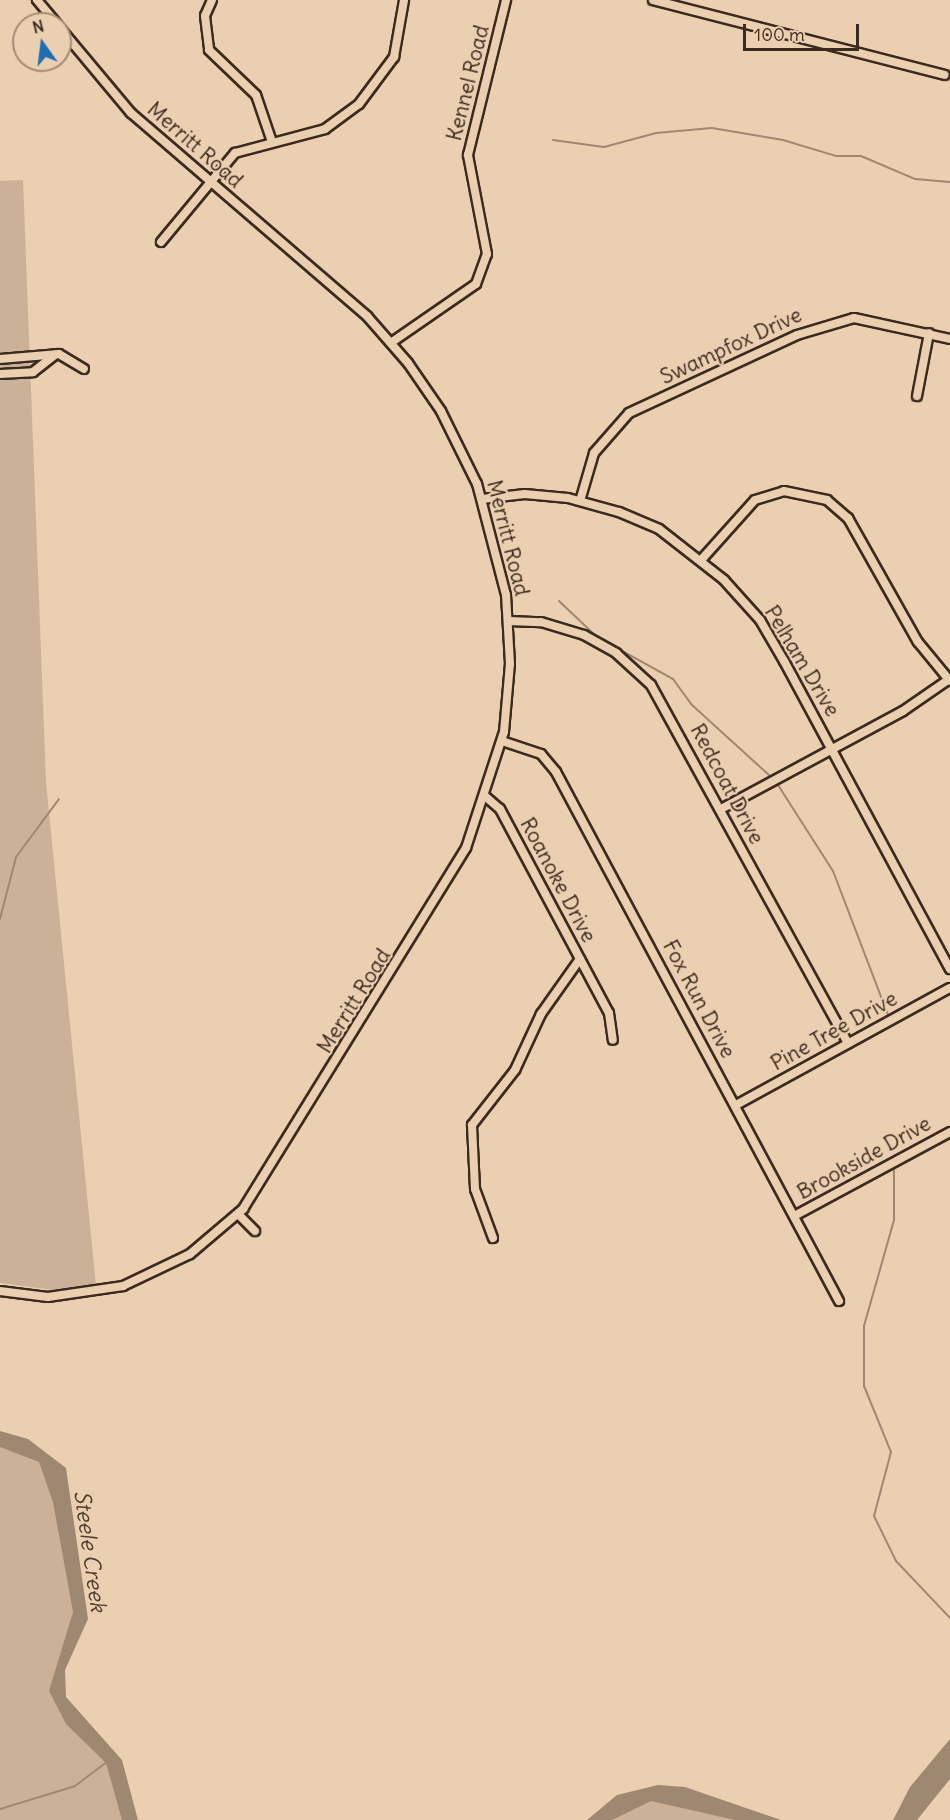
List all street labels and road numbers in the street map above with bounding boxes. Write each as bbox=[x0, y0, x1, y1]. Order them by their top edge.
street label: Kennel Road bbox=[441, 23, 495, 143]
street label: Merritt Road bbox=[142, 97, 248, 193]
street label: Swampfox Drive bbox=[656, 302, 806, 390]
street label: Merritt Road bbox=[481, 477, 535, 599]
street label: Pelham Drive bbox=[759, 601, 845, 721]
street label: Redcoat Drive bbox=[685, 720, 769, 848]
street label: Roanoke Drive bbox=[515, 813, 601, 947]
street label: Fox Run Drive bbox=[657, 936, 741, 1062]
street label: Merritt Road bbox=[312, 944, 396, 1058]
street label: Pine Tree Drive bbox=[766, 986, 902, 1076]
street label: Brookside Drive bbox=[793, 1111, 935, 1205]

